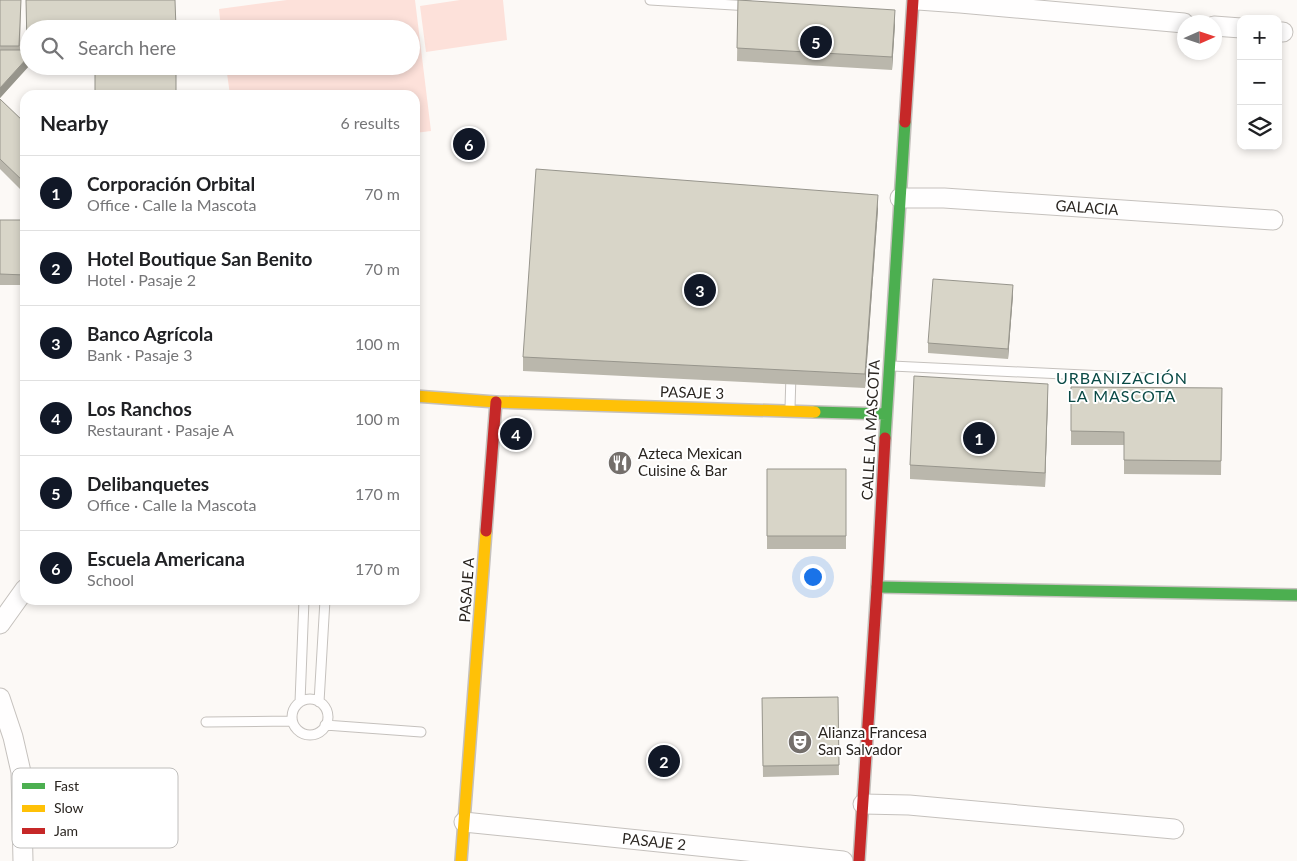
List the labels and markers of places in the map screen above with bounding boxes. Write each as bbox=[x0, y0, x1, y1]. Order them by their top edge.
pin: 5 bbox=[800, 23, 832, 61]
pin: 6 bbox=[453, 125, 485, 163]
pin: 3 bbox=[684, 271, 716, 309]
pin: 4 bbox=[500, 415, 532, 453]
pin: 1 bbox=[963, 419, 995, 457]
place label: Azteca Mexican Cuisine & Bar bbox=[638, 444, 742, 479]
restaurant icon: Azteca Mexican Cuisine & Bar bbox=[607, 450, 633, 476]
place label: Alianza Francesa San Salvador bbox=[818, 723, 927, 758]
theatre icon: Alianza Francesa San Salvador bbox=[787, 729, 813, 755]
pin: 2 bbox=[648, 742, 680, 780]

